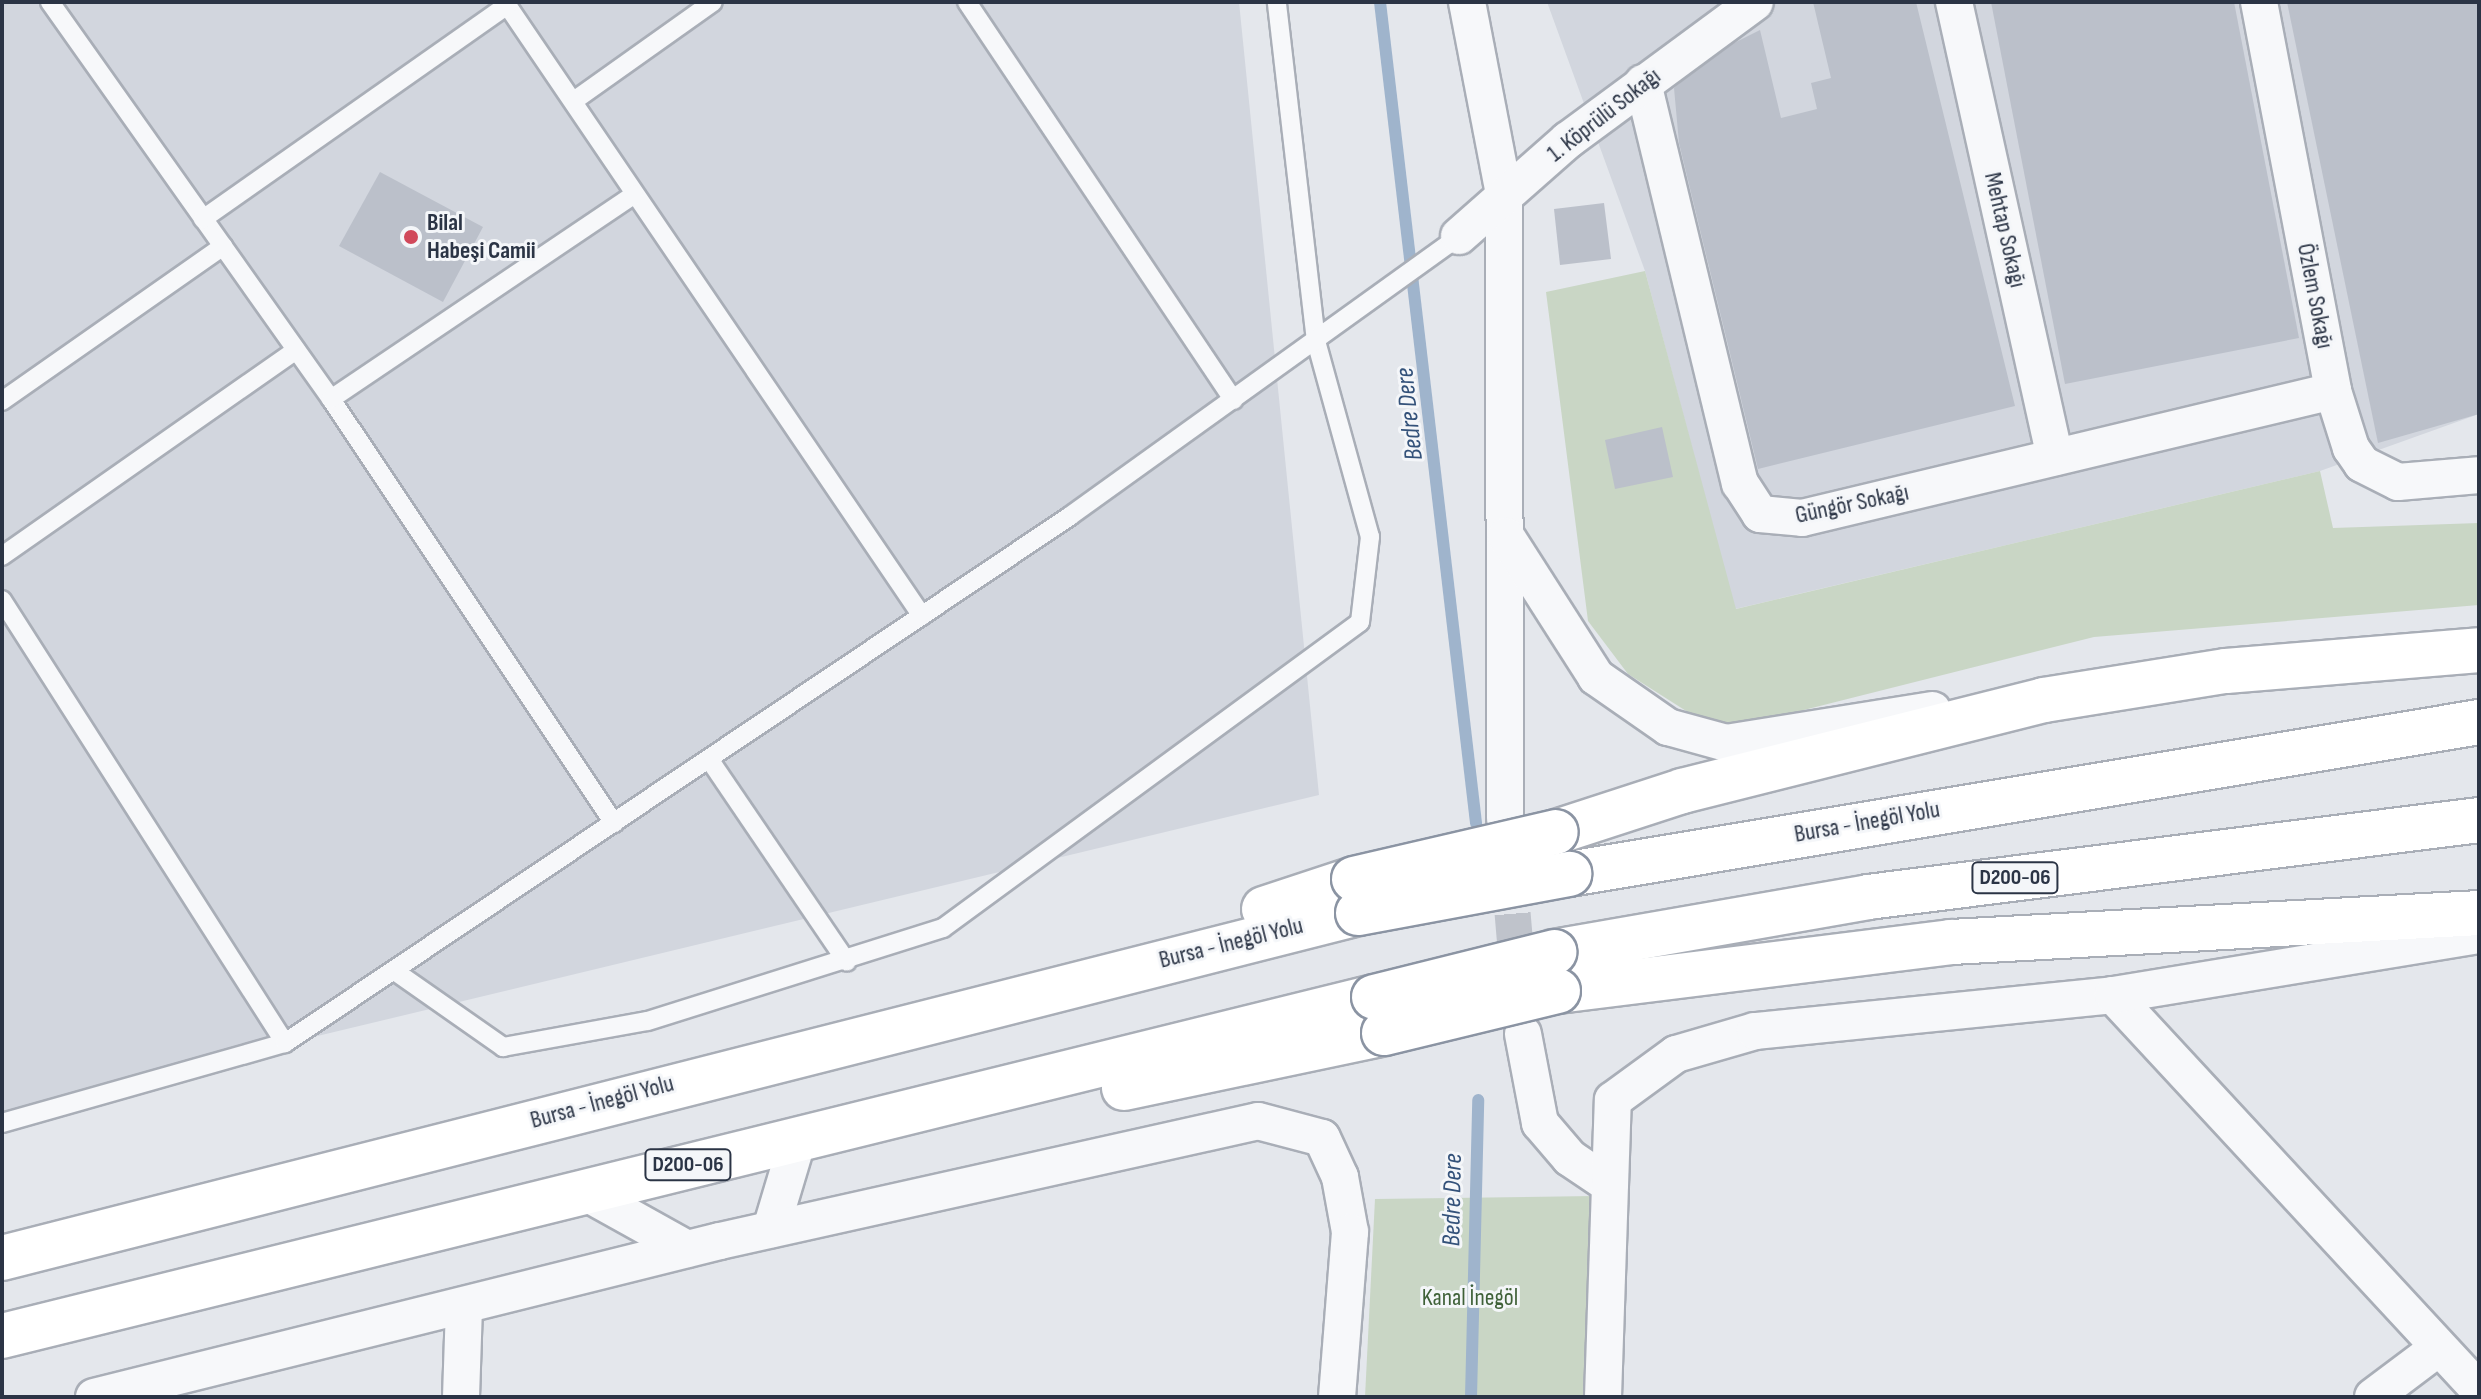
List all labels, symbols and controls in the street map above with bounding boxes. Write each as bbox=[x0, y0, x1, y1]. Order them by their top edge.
street label: 1. Köprülü Sokağı bbox=[1542, 62, 1666, 168]
street label: Mehtap Sokağı bbox=[1978, 170, 2032, 290]
place label: Bilal Habeşi Camii bbox=[427, 209, 536, 265]
marker: Bilal Habeşi Camii bbox=[402, 228, 420, 246]
street label: Özlem Sokağı bbox=[2291, 241, 2339, 351]
water label: Bedre Dere bbox=[1390, 366, 1430, 462]
street label: Güngör Sokağı bbox=[1793, 478, 1911, 530]
street label: Bursa - İnegöl Yolu bbox=[1792, 795, 1942, 849]
road number: D200-06 bbox=[1971, 860, 2059, 896]
street label: Bursa - İnegöl Yolu bbox=[1156, 911, 1306, 975]
street label: Bursa - İnegöl Yolu bbox=[527, 1069, 677, 1135]
road number: D200-06 bbox=[644, 1147, 732, 1183]
water label: Bedre Dere bbox=[1437, 1153, 1469, 1247]
park label: Kanal İnegöl bbox=[1422, 1284, 1518, 1312]

